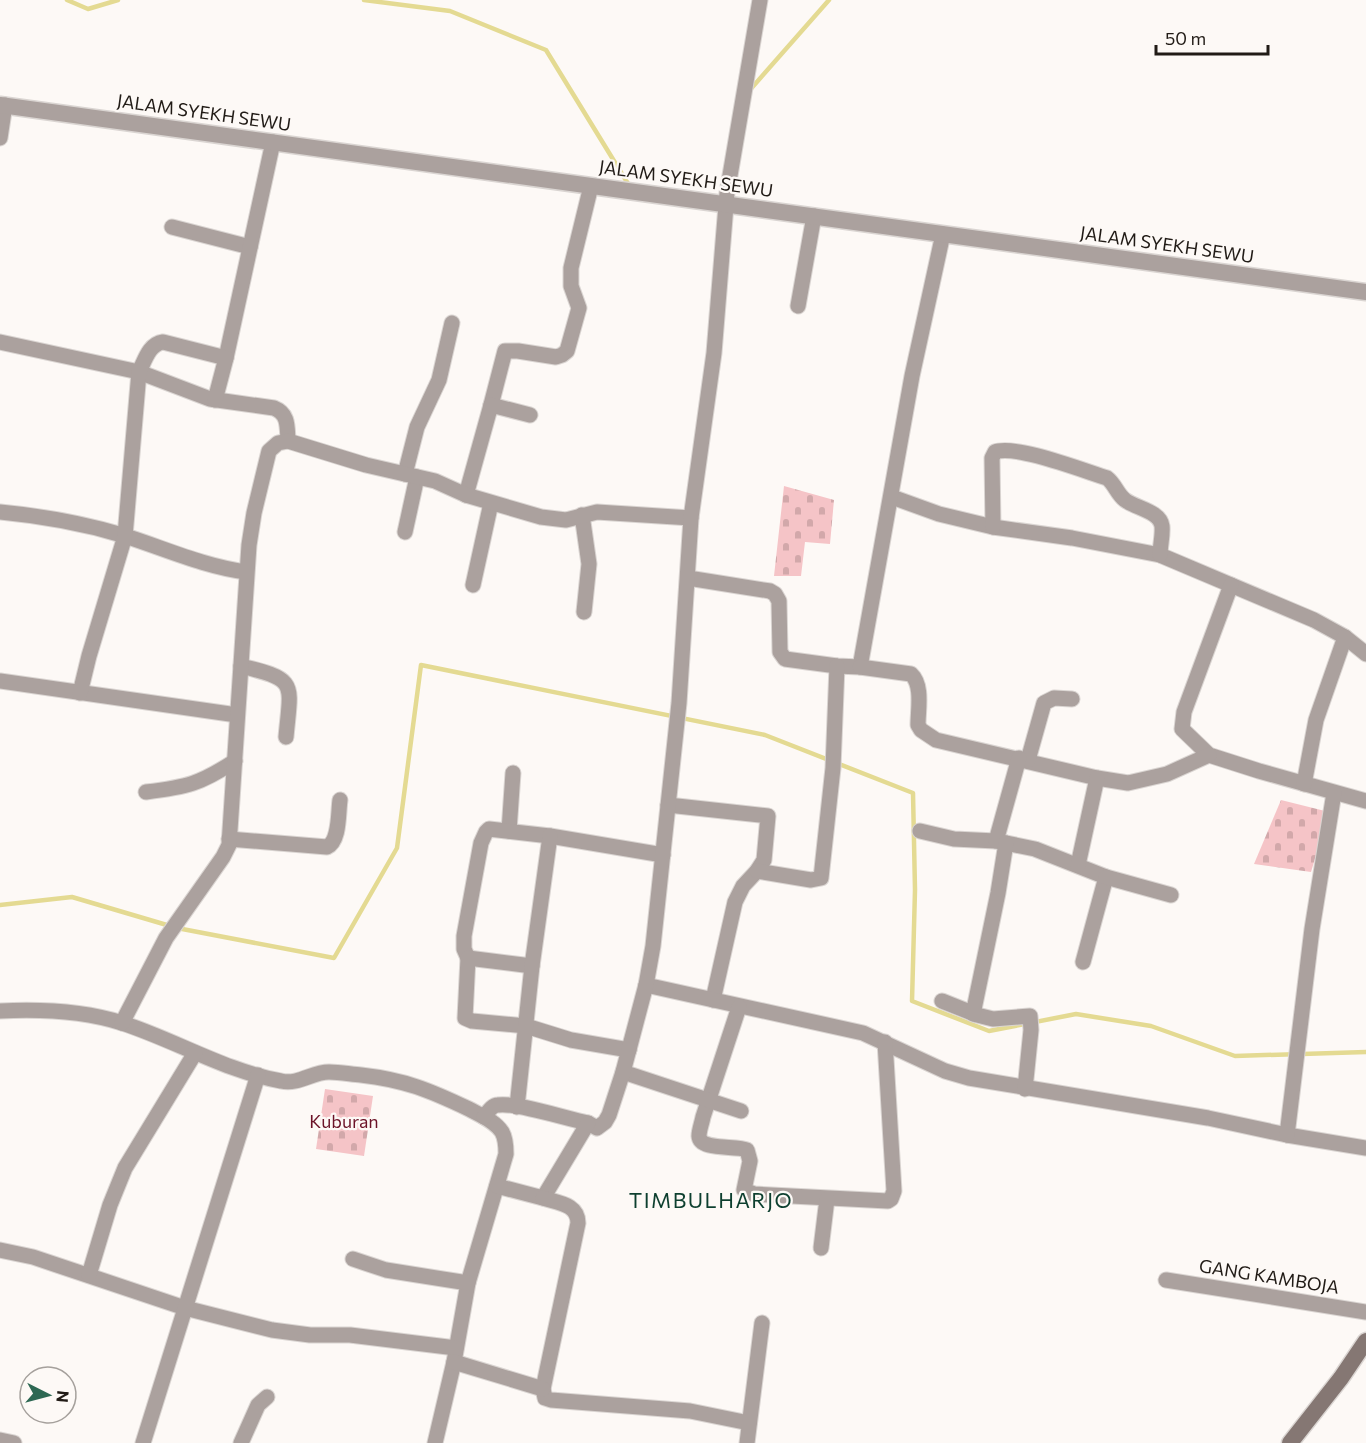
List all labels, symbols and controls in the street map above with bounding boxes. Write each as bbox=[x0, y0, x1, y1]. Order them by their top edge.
scale bar bbox=[1156, 18, 1268, 56]
text: 50 m bbox=[1165, 27, 1206, 49]
street label: JALAM SYEKH SEWU bbox=[116, 89, 293, 135]
street label: JALAM SYEKH SEWU bbox=[598, 155, 775, 201]
street label: JALAM SYEKH SEWU bbox=[1079, 221, 1256, 267]
park label: Kuburan bbox=[309, 1110, 379, 1132]
district label: TIMBULHARJO bbox=[629, 1187, 793, 1212]
street label: GANG KAMBOJA bbox=[1198, 1254, 1341, 1298]
north arrow bbox=[18, 1365, 78, 1425]
text: N bbox=[53, 1390, 73, 1404]

